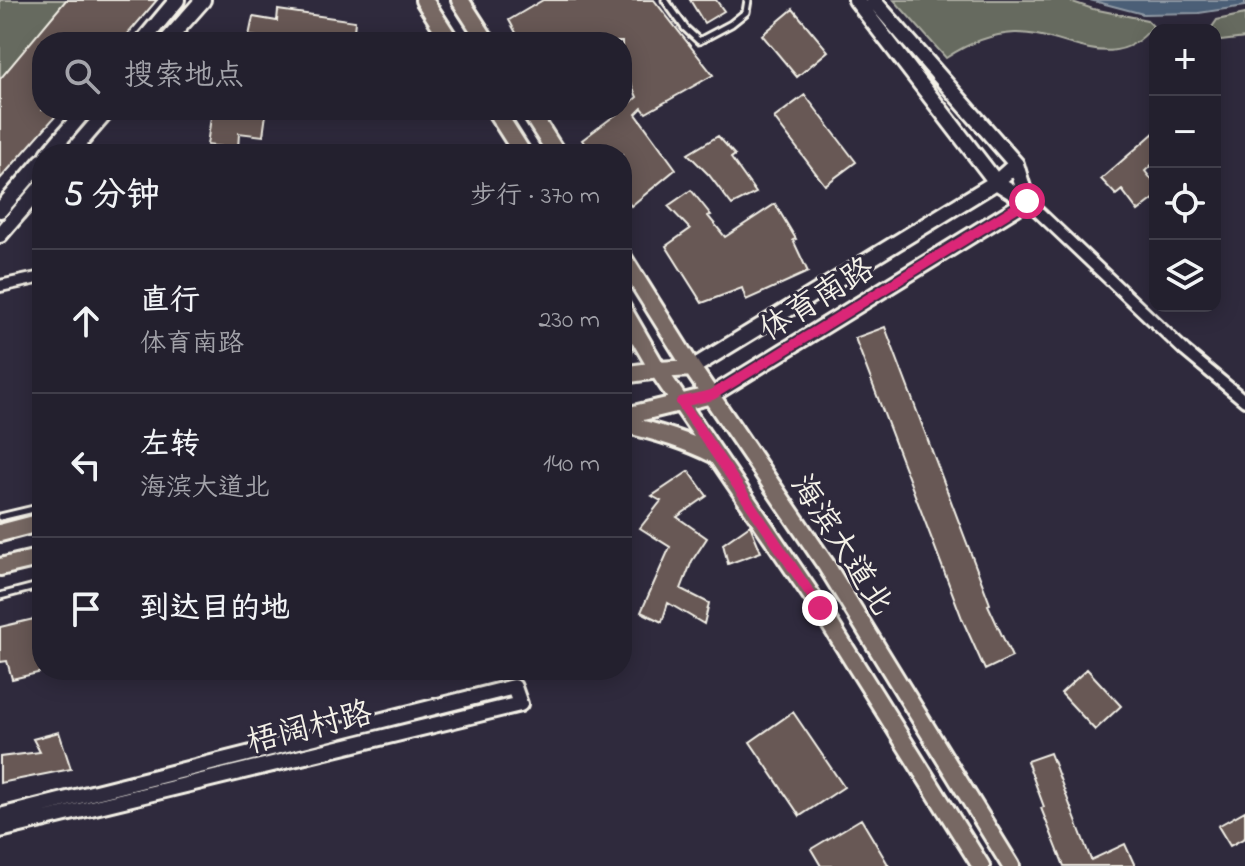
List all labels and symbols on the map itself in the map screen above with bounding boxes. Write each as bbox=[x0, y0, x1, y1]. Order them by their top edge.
route start bbox=[1009, 183, 1045, 219]
street label: 体育南路 bbox=[751, 247, 885, 355]
street label: 海滨大道北 bbox=[777, 466, 903, 626]
route end bbox=[802, 590, 838, 626]
street label: 梧阔村路 bbox=[242, 691, 378, 768]

